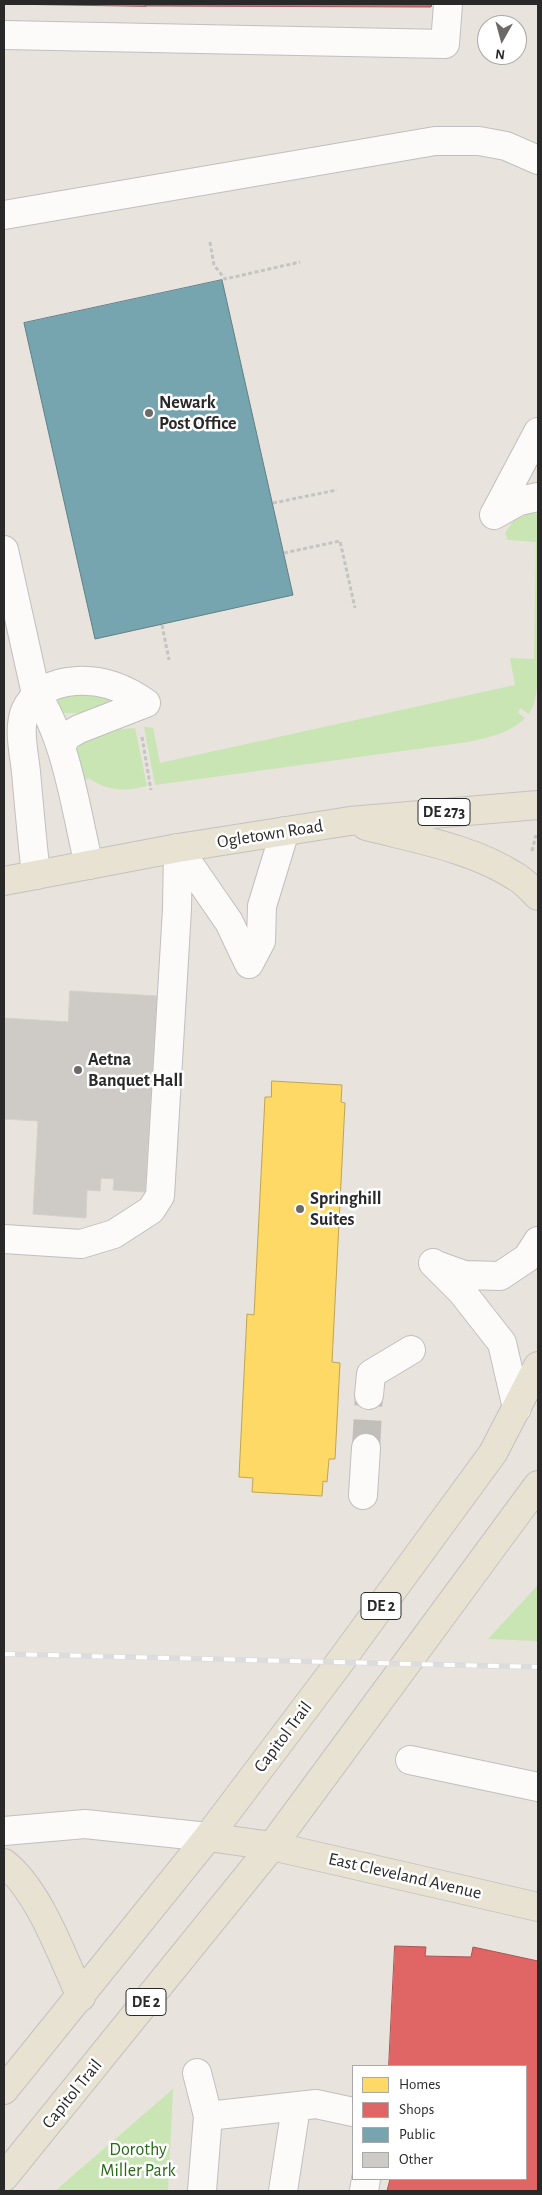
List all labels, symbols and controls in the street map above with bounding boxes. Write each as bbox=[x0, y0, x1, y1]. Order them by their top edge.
north arrow bbox=[477, 15, 527, 65]
text: N bbox=[495, 46, 506, 61]
place label: Newark Post Office bbox=[159, 392, 237, 434]
marker: Newark Post Office bbox=[143, 407, 155, 419]
road number: DE 273 bbox=[418, 799, 470, 826]
street label: Ogletown Road bbox=[215, 815, 325, 853]
place label: Aetna Banquet Hall bbox=[88, 1049, 183, 1092]
marker: Aetna Banquet Hall bbox=[72, 1064, 84, 1076]
place label: Springhill Suites bbox=[310, 1188, 381, 1230]
marker: Springhill Suites bbox=[294, 1203, 306, 1215]
road number: DE 2 bbox=[361, 1592, 401, 1620]
street label: Capitol Trail bbox=[249, 1697, 317, 1777]
street label: East Cleveland Avenue bbox=[326, 1848, 484, 1904]
road number: DE 2 bbox=[126, 1988, 166, 2015]
street label: Capitol Trail bbox=[37, 2055, 107, 2133]
legend bbox=[352, 2065, 527, 2180]
text: Homes bbox=[399, 2077, 441, 2092]
text: Shops bbox=[399, 2102, 434, 2117]
text: Public bbox=[399, 2127, 435, 2142]
park label: Dorothy Miller Park bbox=[100, 2139, 176, 2182]
text: Other bbox=[399, 2152, 433, 2167]

